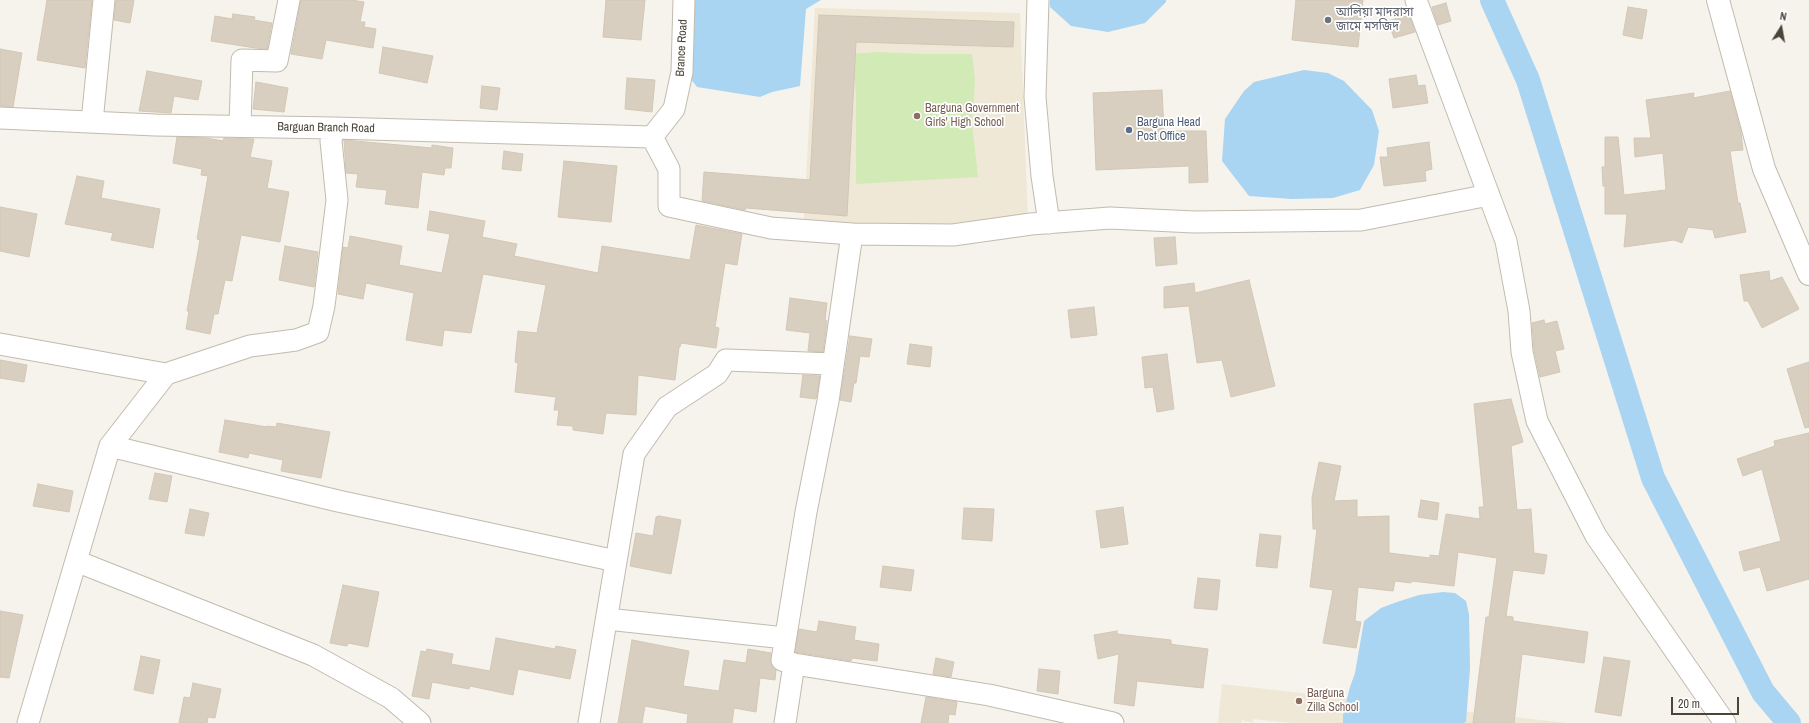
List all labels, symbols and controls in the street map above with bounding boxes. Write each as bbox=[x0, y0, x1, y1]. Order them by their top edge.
place label: আলিয়া মাদরাসা জামে মসজিদ bbox=[1336, 6, 1413, 34]
north arrow bbox=[1761, 8, 1801, 48]
text: N bbox=[1779, 9, 1788, 24]
marker: আলিয়া মাদরাসা জামে মসজিদ bbox=[1323, 15, 1333, 25]
street label: Brance Road bbox=[673, 19, 691, 77]
place label: Barguna Government Girls' High School bbox=[925, 102, 1019, 130]
marker: Barguna Government Girls' High School bbox=[912, 111, 922, 121]
place label: Barguna Head Post Office bbox=[1137, 116, 1200, 144]
street label: Barguan Branch Road bbox=[277, 120, 375, 136]
marker: Barguna Head Post Office bbox=[1124, 125, 1134, 135]
place label: Barguna Zilla School bbox=[1307, 687, 1358, 715]
scale bar bbox=[1673, 689, 1741, 715]
marker: Barguna Zilla School bbox=[1294, 696, 1304, 706]
text: 20 m bbox=[1678, 696, 1700, 712]

